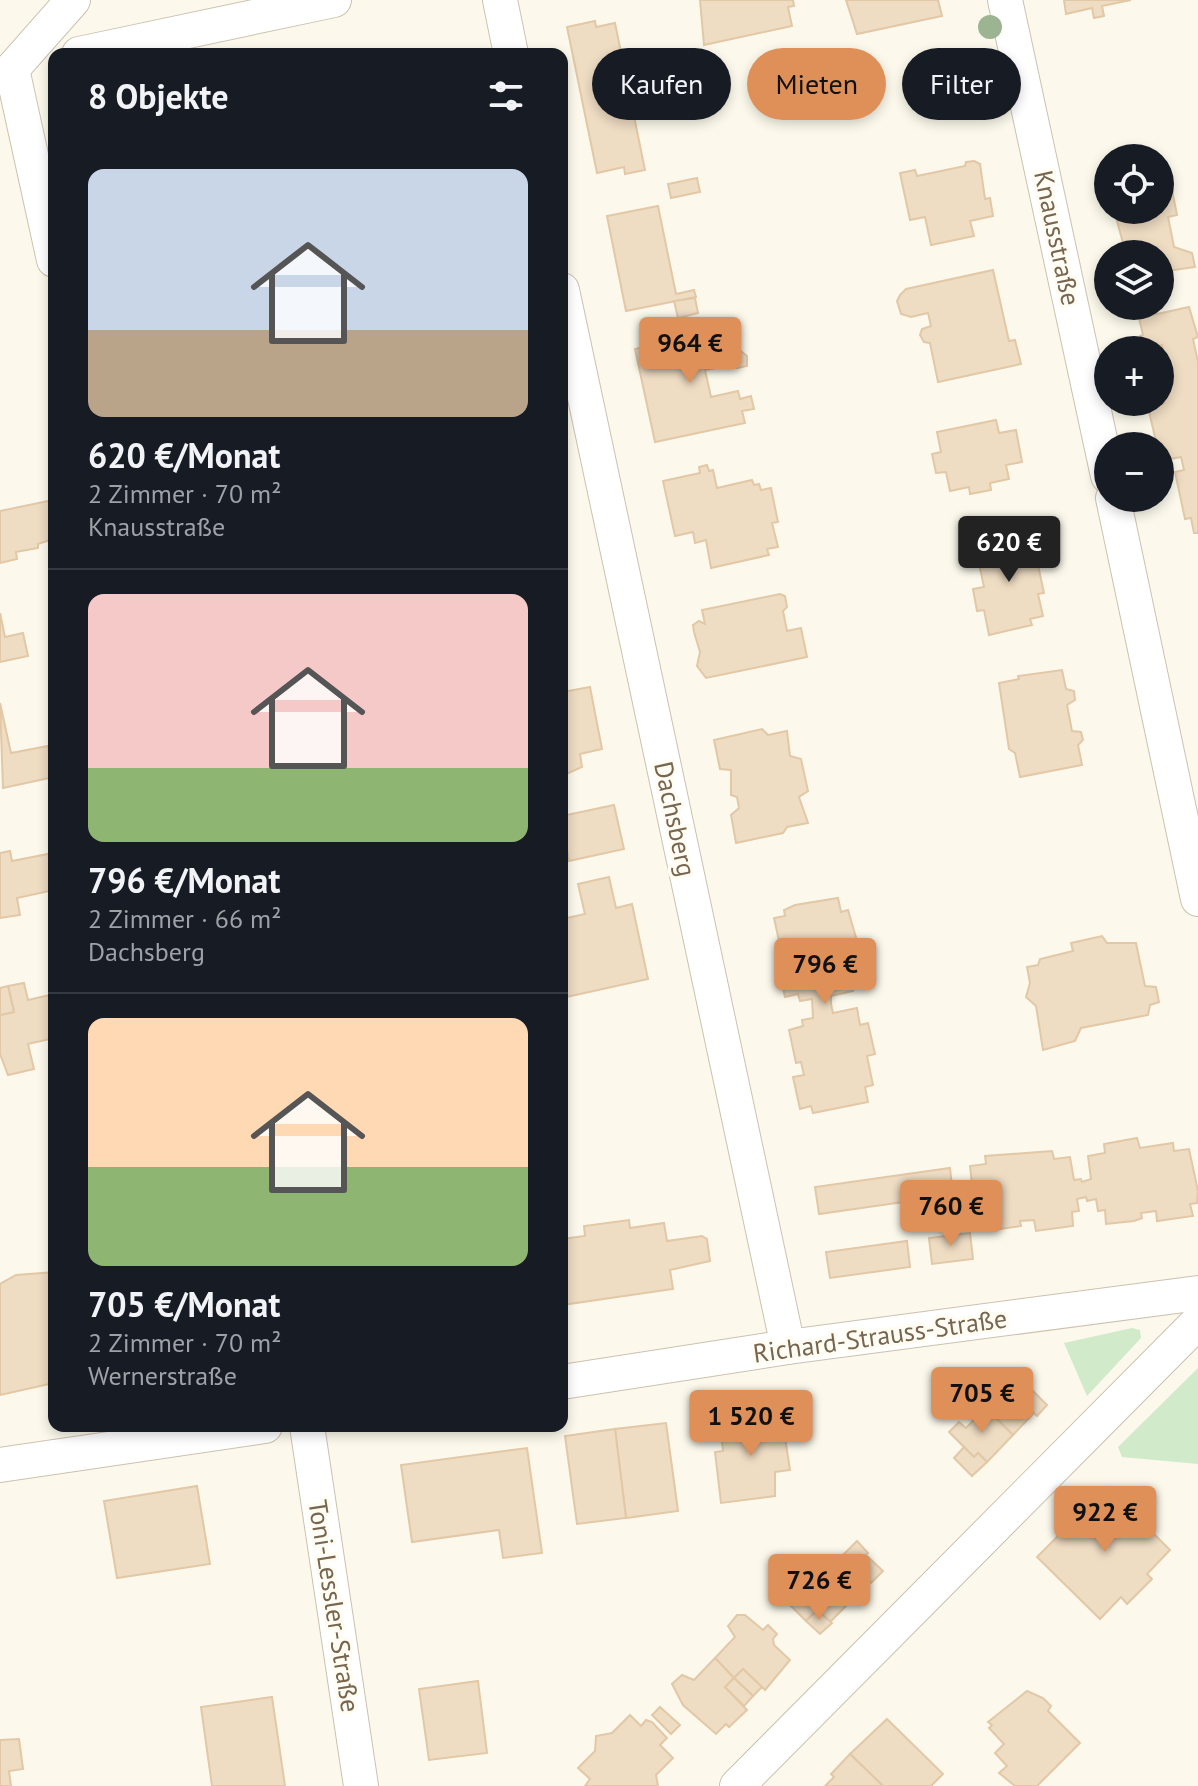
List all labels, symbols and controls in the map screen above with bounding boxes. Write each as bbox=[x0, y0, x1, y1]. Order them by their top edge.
chip: Kaufen bbox=[592, 48, 731, 120]
chip: Mieten bbox=[747, 48, 886, 120]
chip: Filter bbox=[902, 48, 1021, 120]
text: 8 Objekte bbox=[88, 74, 229, 118]
icon: filters bbox=[484, 74, 528, 118]
map controls bbox=[1094, 144, 1174, 512]
button: locate bbox=[1094, 144, 1174, 224]
street label: Knausstraße bbox=[1027, 167, 1088, 308]
icon: home bbox=[236, 221, 380, 365]
button: layers bbox=[1094, 240, 1174, 320]
pin: 964 € bbox=[634, 317, 746, 385]
text: 964 € bbox=[657, 326, 723, 359]
button: + bbox=[1094, 336, 1174, 416]
button: − bbox=[1094, 432, 1174, 512]
text: 620 €/Monat bbox=[88, 433, 280, 477]
text: 2 Zimmer · 70 m² bbox=[88, 477, 281, 510]
text: Knausstraße bbox=[88, 510, 225, 543]
pin: 620 € bbox=[953, 516, 1065, 584]
text: 620 € bbox=[976, 525, 1042, 558]
icon: home bbox=[236, 646, 380, 790]
street label: Dachsberg bbox=[647, 758, 704, 879]
text: 796 €/Monat bbox=[88, 858, 280, 902]
text: 2 Zimmer · 66 m² bbox=[88, 902, 281, 935]
text: Dachsberg bbox=[88, 935, 205, 968]
pin: 796 € bbox=[769, 938, 881, 1006]
text: 796 € bbox=[792, 947, 858, 980]
icon: home bbox=[236, 1070, 380, 1214]
pin: 760 € bbox=[895, 1180, 1007, 1248]
text: 760 € bbox=[918, 1189, 984, 1222]
text: 705 €/Monat bbox=[88, 1282, 280, 1326]
street label: Richard-Strauss-Straße bbox=[751, 1301, 1009, 1370]
text: 2 Zimmer · 70 m² bbox=[88, 1326, 281, 1359]
text: Wernerstraße bbox=[88, 1359, 237, 1392]
pin: 705 € bbox=[926, 1367, 1038, 1435]
text: 705 € bbox=[949, 1376, 1015, 1409]
pin: 1 520 € bbox=[677, 1390, 825, 1458]
text: 1 520 € bbox=[708, 1399, 794, 1432]
pin: 922 € bbox=[1049, 1486, 1161, 1554]
text: 922 € bbox=[1072, 1495, 1138, 1528]
street label: Toni-Lessler-Straße bbox=[301, 1497, 368, 1714]
pin: 726 € bbox=[763, 1554, 875, 1622]
text: 726 € bbox=[786, 1563, 852, 1596]

